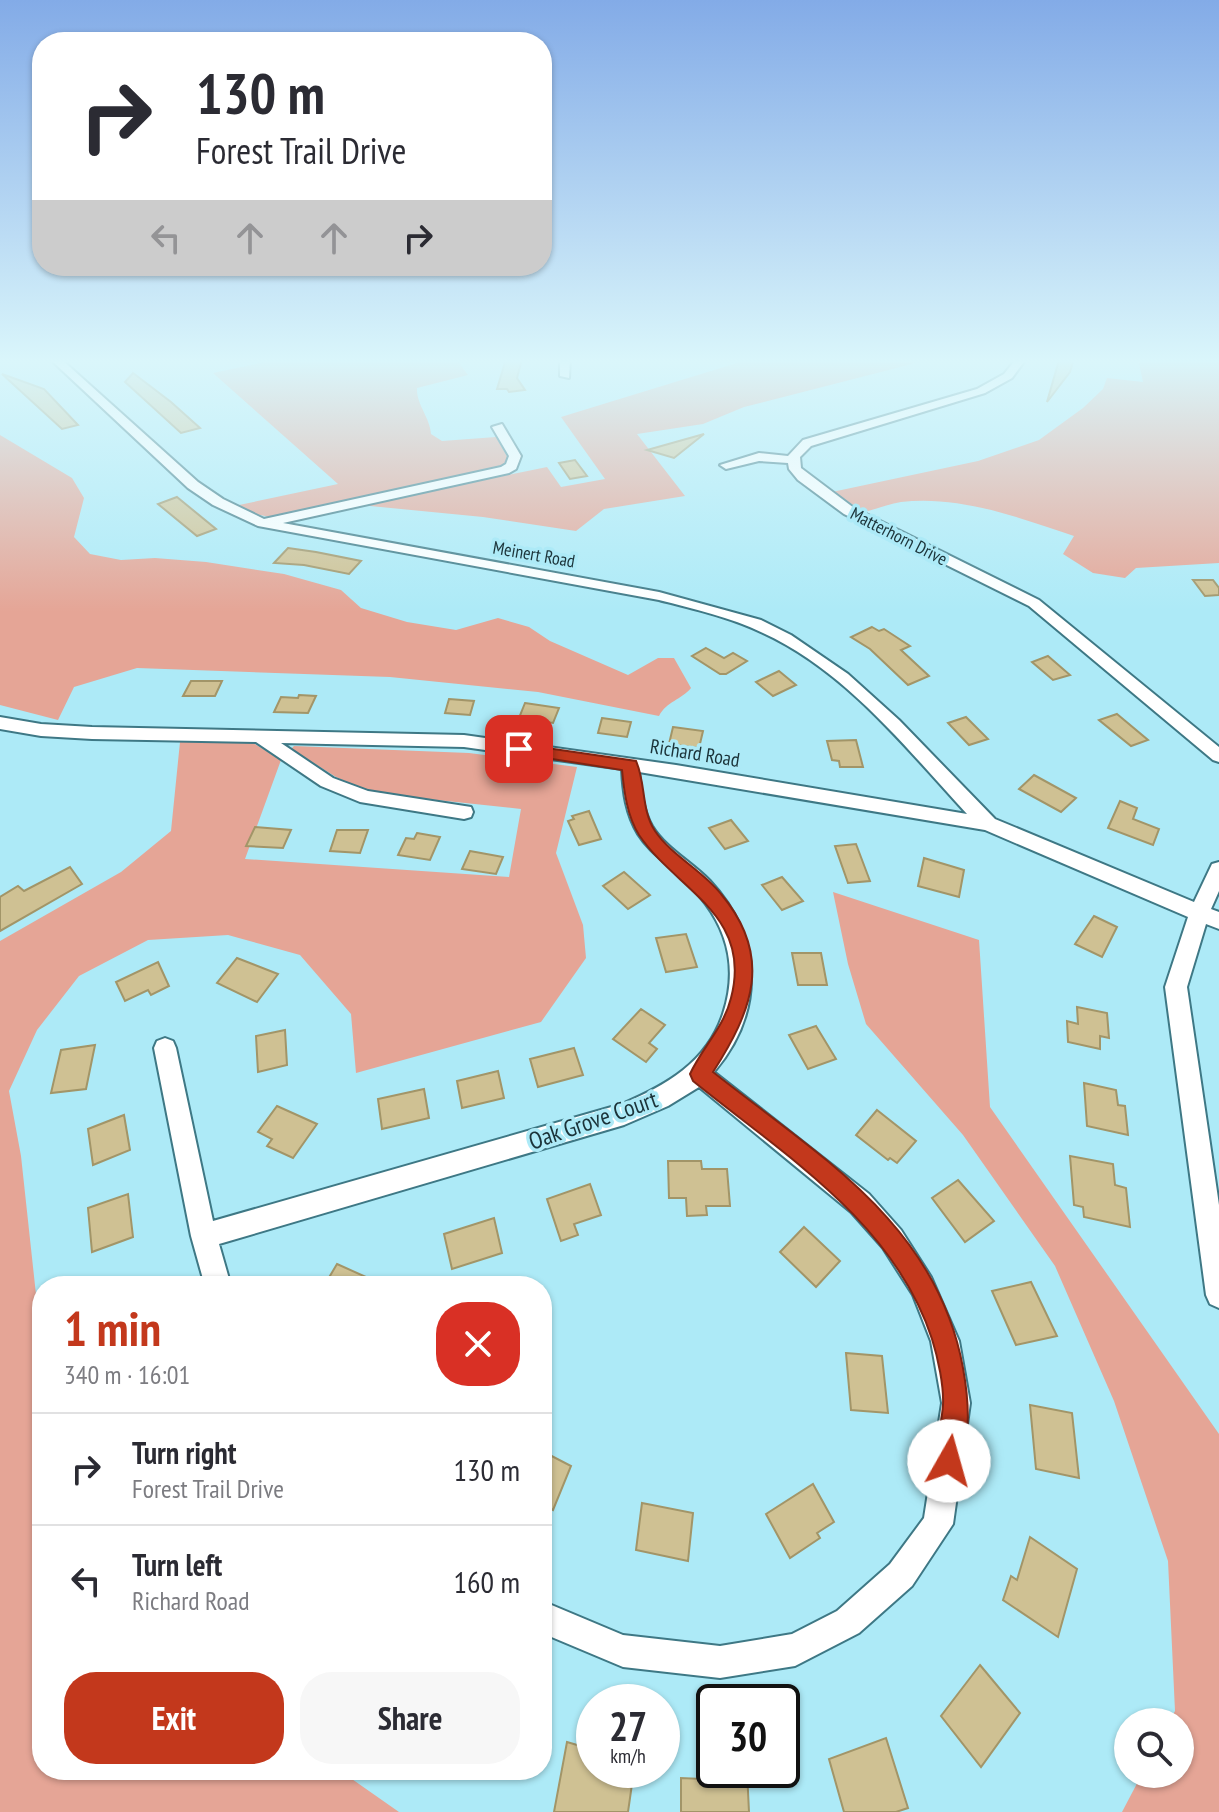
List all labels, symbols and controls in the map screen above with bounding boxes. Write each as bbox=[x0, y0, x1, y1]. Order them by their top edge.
text: 130 m bbox=[196, 57, 325, 129]
icon: right bbox=[64, 64, 168, 168]
text: Forest Trail Drive bbox=[196, 127, 406, 174]
icon: left bbox=[144, 216, 188, 260]
icon: ahead bbox=[228, 216, 272, 260]
icon: ahead bbox=[312, 216, 356, 260]
icon: right bbox=[396, 216, 440, 260]
street label: Matterhorn Drive bbox=[847, 502, 951, 570]
street label: Meinert Road bbox=[491, 535, 577, 573]
pin bbox=[485, 715, 553, 783]
icon: arrive bbox=[497, 727, 541, 771]
street label: Richard Road bbox=[648, 733, 742, 773]
street label: Oak Grove Court bbox=[524, 1083, 662, 1157]
text: 1 min bbox=[64, 1297, 161, 1359]
button: close bbox=[436, 1302, 520, 1386]
text: 340 m · 16:01 bbox=[64, 1358, 190, 1391]
position arrow bbox=[907, 1419, 991, 1503]
text: Turn right bbox=[132, 1433, 236, 1472]
icon: right bbox=[64, 1447, 108, 1491]
text: 130 m bbox=[454, 1450, 520, 1489]
text: Forest Trail Drive bbox=[132, 1472, 284, 1505]
text: Turn left bbox=[132, 1545, 222, 1584]
icon: left bbox=[64, 1559, 108, 1603]
text: 160 m bbox=[454, 1562, 520, 1601]
text: Richard Road bbox=[132, 1584, 249, 1617]
button: Exit bbox=[64, 1672, 284, 1764]
button: Share bbox=[300, 1672, 520, 1764]
speed limit sign: 30 bbox=[696, 1684, 800, 1788]
text: 27 bbox=[609, 1700, 647, 1752]
map controls bbox=[1114, 1708, 1194, 1788]
button: search bbox=[1114, 1708, 1194, 1788]
text: km/h bbox=[610, 1743, 646, 1769]

